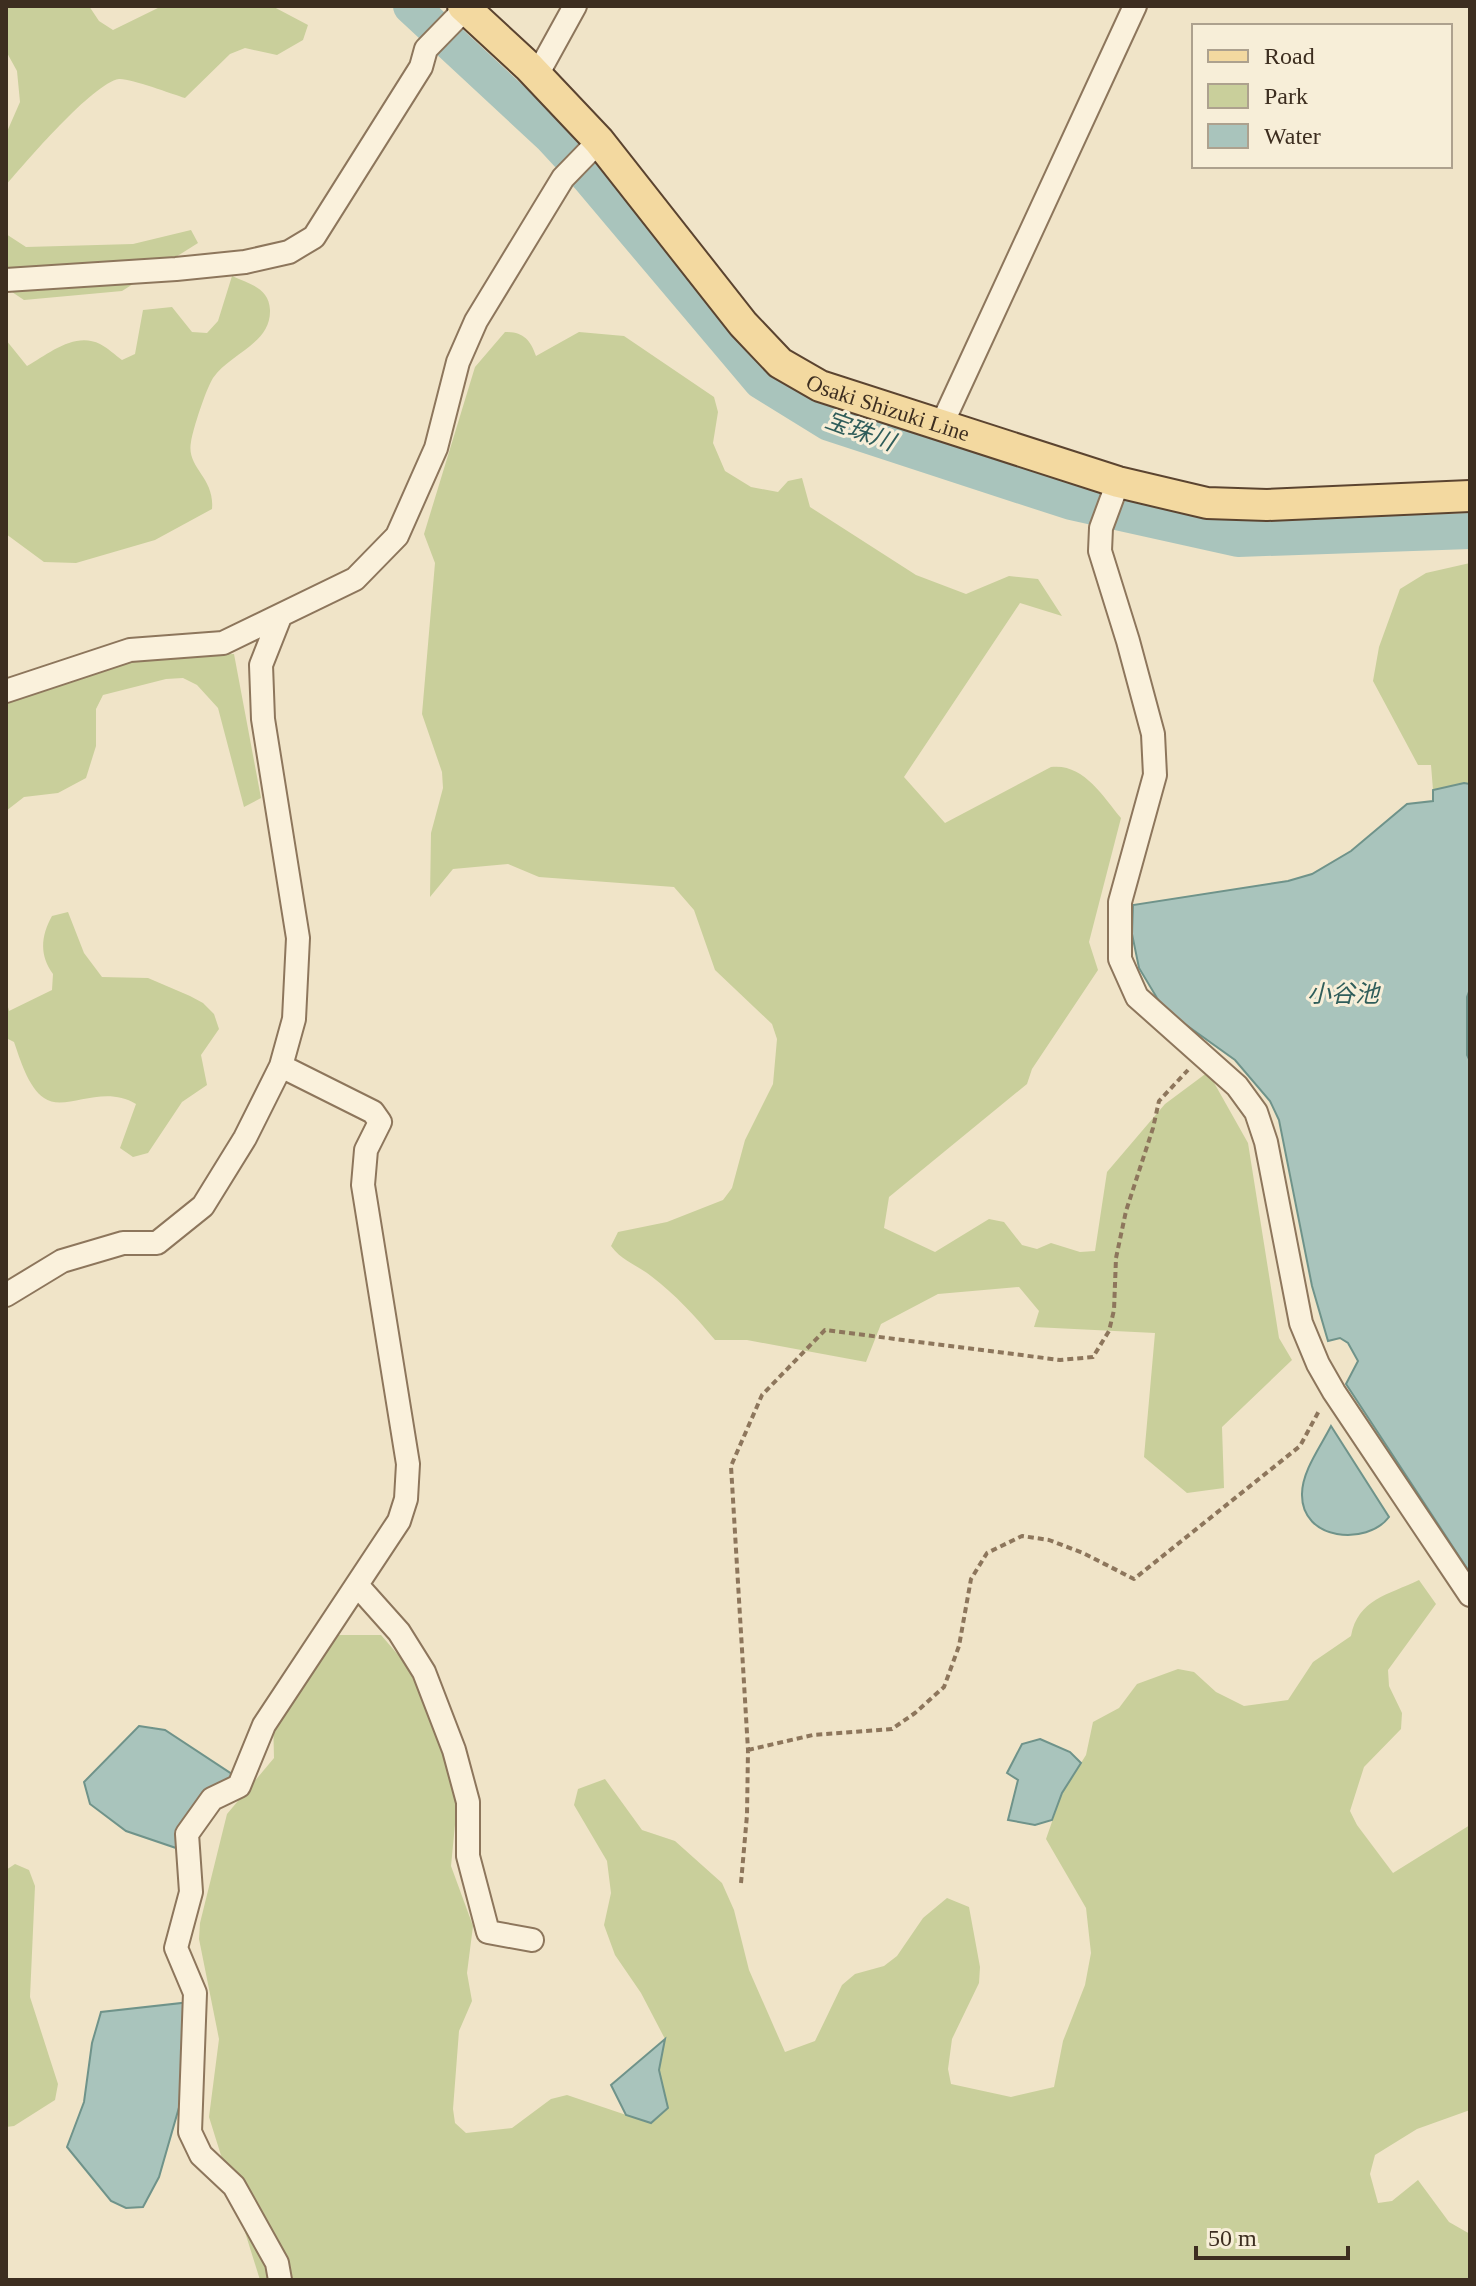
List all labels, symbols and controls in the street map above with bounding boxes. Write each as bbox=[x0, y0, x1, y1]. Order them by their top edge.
legend bbox=[1192, 24, 1452, 168]
text: Road bbox=[1264, 43, 1315, 69]
text: Park bbox=[1264, 83, 1308, 109]
text: Water bbox=[1264, 123, 1321, 149]
street label: Osaki Shizuki Line bbox=[802, 369, 973, 446]
water label: 宝珠川 bbox=[822, 406, 901, 457]
water label: 小谷池 bbox=[1307, 981, 1381, 1007]
scale bar bbox=[1196, 2210, 1348, 2260]
text: 50 m bbox=[1208, 2225, 1257, 2251]

